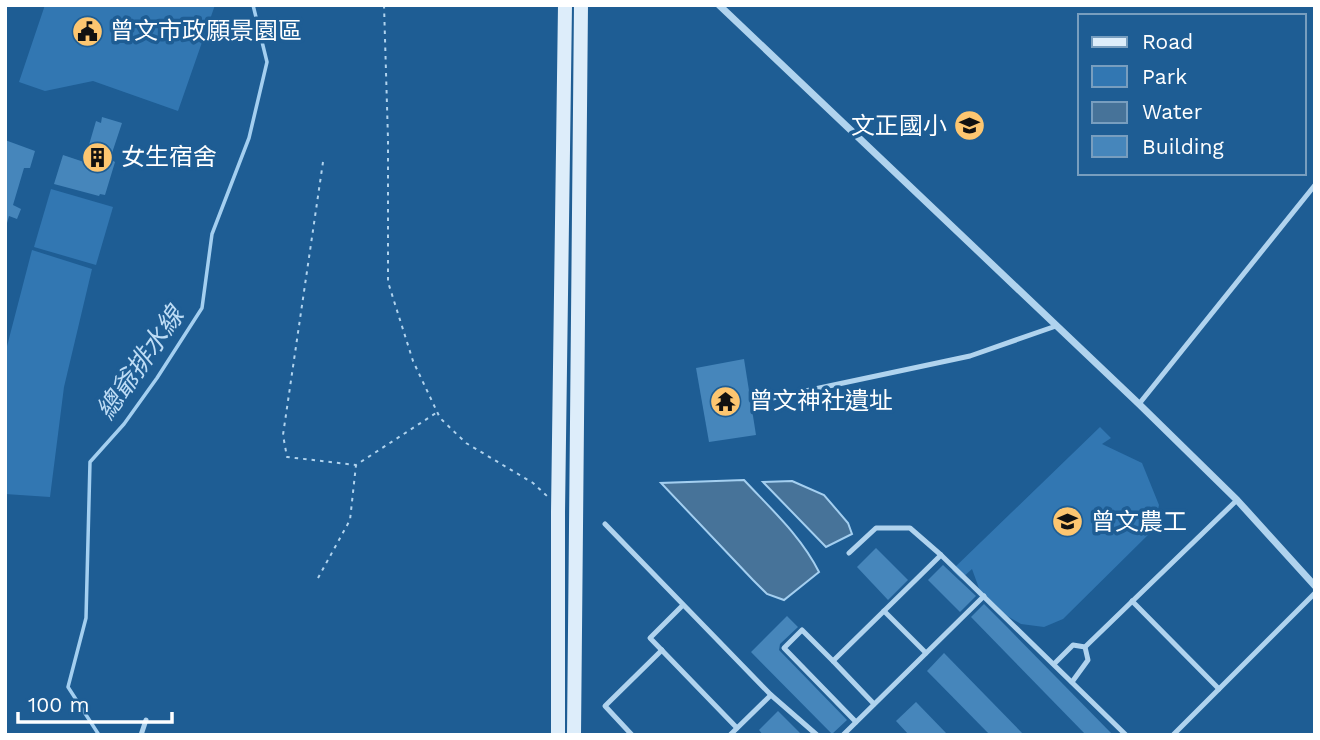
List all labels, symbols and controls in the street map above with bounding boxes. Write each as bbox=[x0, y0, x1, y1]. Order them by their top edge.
public building icon: 曾文市政願景園區 bbox=[70, 14, 104, 48]
legend bbox=[1078, 14, 1306, 175]
place label: 曾文市政願景園區 bbox=[110, 17, 302, 45]
text: Road bbox=[1142, 29, 1193, 54]
text: Park bbox=[1142, 64, 1187, 89]
text: Water bbox=[1142, 99, 1203, 124]
school or university icon: 文正國小 bbox=[953, 109, 987, 143]
place label: 文正國小 bbox=[851, 112, 947, 140]
text: Building bbox=[1142, 134, 1224, 159]
building icon: 女生宿舍 bbox=[81, 140, 115, 174]
place label: 女生宿舍 bbox=[121, 143, 217, 171]
water label: 總爺排水線 bbox=[90, 299, 191, 425]
temple icon: 曾文神社遺址 bbox=[709, 384, 743, 418]
place label: 曾文神社遺址 bbox=[749, 387, 893, 415]
school or university icon: 曾文農工 bbox=[1051, 505, 1085, 539]
place label: 曾文農工 bbox=[1091, 508, 1187, 536]
scale bar bbox=[18, 680, 172, 724]
text: 100 m bbox=[28, 692, 90, 717]

